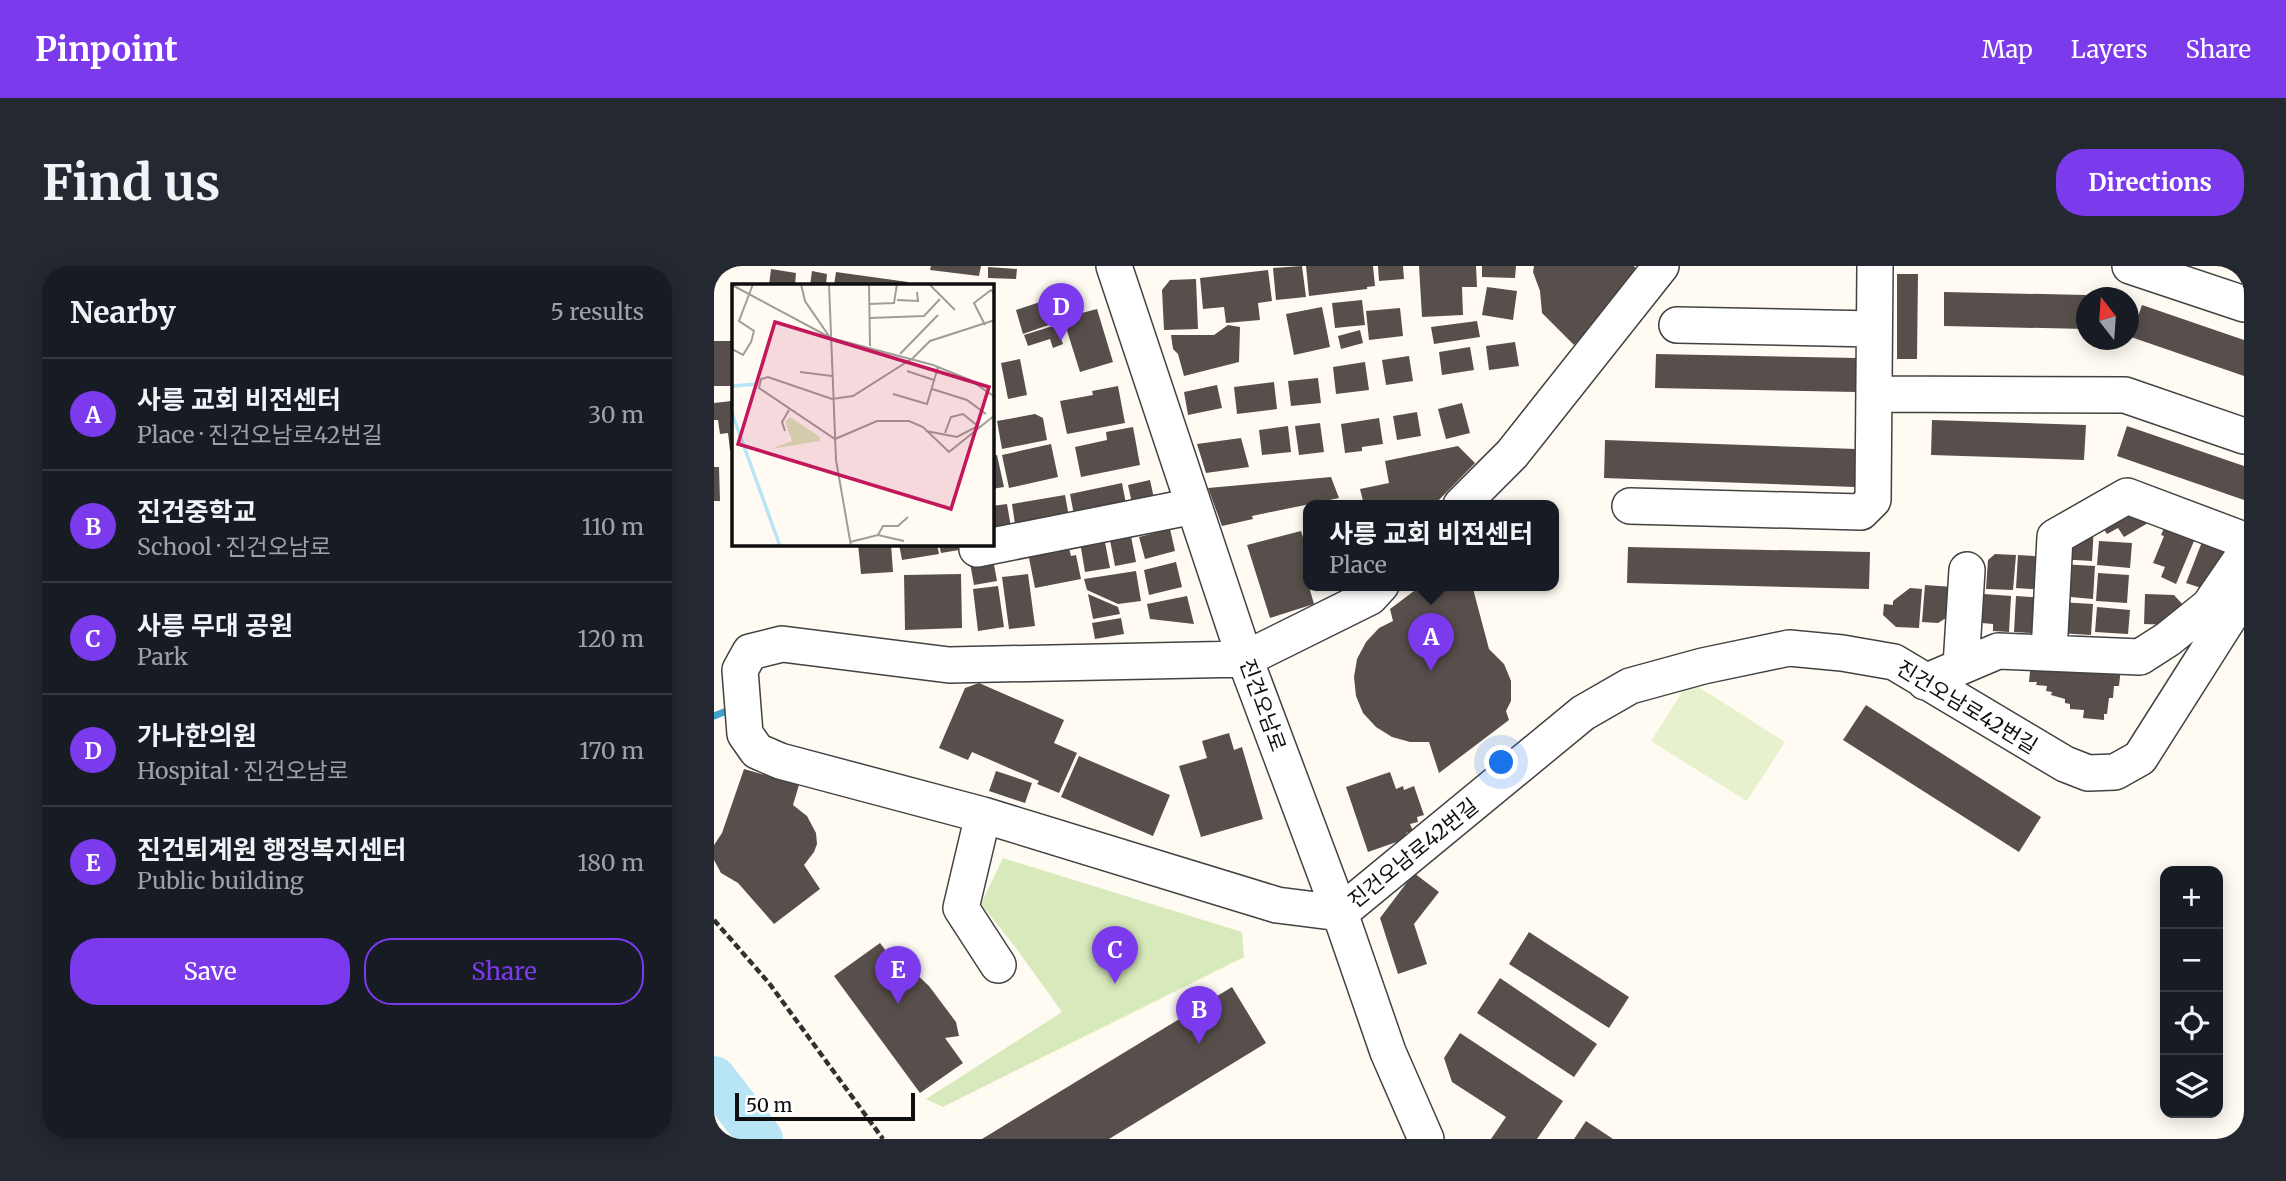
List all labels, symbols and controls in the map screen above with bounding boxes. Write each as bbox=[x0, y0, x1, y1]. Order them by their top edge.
text: Pinpoint bbox=[35, 29, 178, 70]
text: Map bbox=[1982, 34, 2033, 65]
text: Layers bbox=[2071, 34, 2147, 65]
text: Share bbox=[2185, 34, 2251, 65]
button: Directions bbox=[2056, 149, 2244, 216]
text: Find us bbox=[42, 152, 220, 213]
pin: D bbox=[1038, 283, 1084, 341]
inset map bbox=[732, 284, 994, 546]
north arrow bbox=[2076, 287, 2139, 350]
text: Nearby bbox=[70, 293, 176, 331]
text: 5 results bbox=[550, 297, 644, 326]
text: 사릉 교회 비전센터 bbox=[137, 383, 341, 416]
text: A bbox=[85, 400, 101, 429]
text: 30 m bbox=[588, 400, 644, 429]
text: Place · 진건오남로42번길 bbox=[137, 420, 383, 449]
text: 진건중학교 bbox=[137, 495, 257, 528]
popup bbox=[1303, 500, 1559, 591]
text: B bbox=[85, 512, 101, 541]
text: 110 m bbox=[582, 512, 644, 541]
text: 사릉 교회 비전센터 bbox=[1329, 517, 1533, 550]
text: School · 진건오남로 bbox=[137, 532, 331, 561]
text: Place bbox=[1329, 550, 1387, 579]
text: 사릉 무대 공원 bbox=[137, 609, 293, 642]
pin: A bbox=[1408, 613, 1454, 671]
text: C bbox=[85, 624, 101, 653]
text: 120 m bbox=[578, 624, 644, 653]
text: Park bbox=[137, 642, 188, 671]
street label: 진건오남로42번길 bbox=[1892, 654, 2042, 760]
street label: 진건오남로 bbox=[1234, 655, 1292, 755]
text: 가나한의원 bbox=[137, 719, 257, 752]
text: D bbox=[84, 736, 102, 765]
text: 170 m bbox=[579, 736, 644, 765]
your location bbox=[1484, 745, 1518, 779]
text: Hospital · 진건오남로 bbox=[137, 756, 349, 785]
street label: 진건오남로42번길 bbox=[1342, 792, 1484, 914]
text: 진건퇴계원 행정복지센터 bbox=[137, 833, 406, 866]
text: E bbox=[85, 848, 101, 877]
text: 180 m bbox=[578, 848, 644, 877]
text: Public building bbox=[137, 866, 304, 895]
map controls bbox=[2160, 866, 2223, 1118]
button: + bbox=[2160, 866, 2223, 929]
pin: C bbox=[1092, 926, 1138, 984]
button: − bbox=[2160, 929, 2223, 992]
button: Save bbox=[70, 938, 350, 1005]
button: Share bbox=[364, 938, 644, 1005]
pin: E bbox=[875, 946, 921, 1004]
pin: B bbox=[1176, 986, 1222, 1044]
button: locate bbox=[2160, 992, 2223, 1055]
button: layers bbox=[2160, 1055, 2223, 1118]
scale bar bbox=[735, 1090, 915, 1122]
text: 50 m bbox=[746, 1093, 792, 1117]

